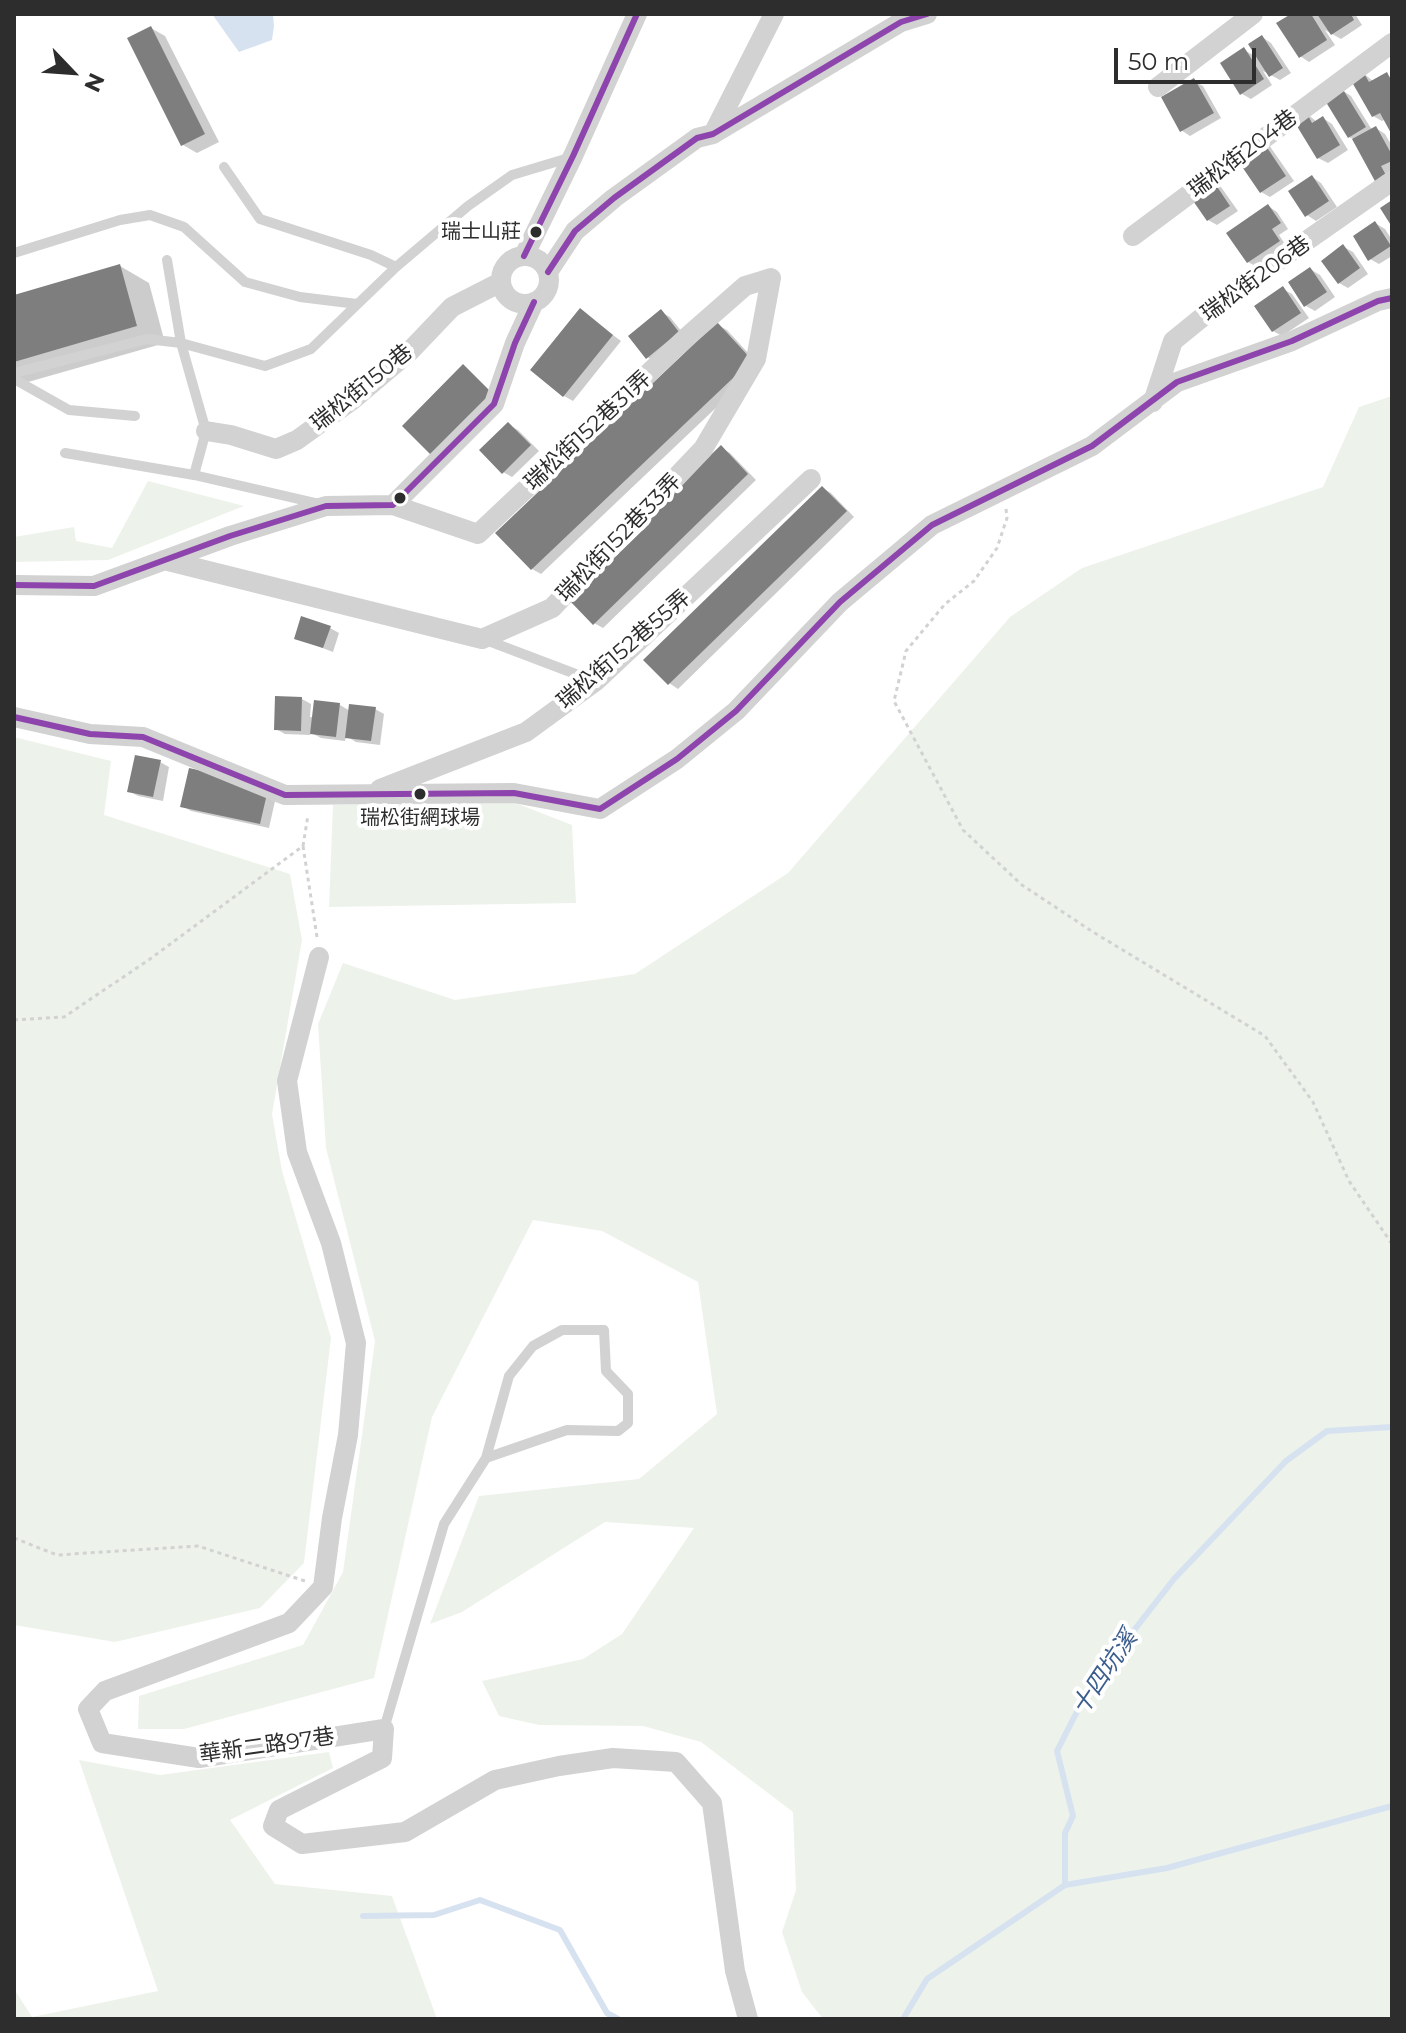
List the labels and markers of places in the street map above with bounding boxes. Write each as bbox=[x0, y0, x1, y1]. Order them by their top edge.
place label: 瑞士山莊 bbox=[441, 220, 521, 244]
marker: 瑞士山莊 bbox=[528, 224, 544, 240]
unlabelled marker bbox=[392, 490, 408, 506]
marker: 瑞松街網球場 bbox=[412, 786, 428, 802]
place label: 瑞松街網球場 bbox=[360, 806, 480, 830]

